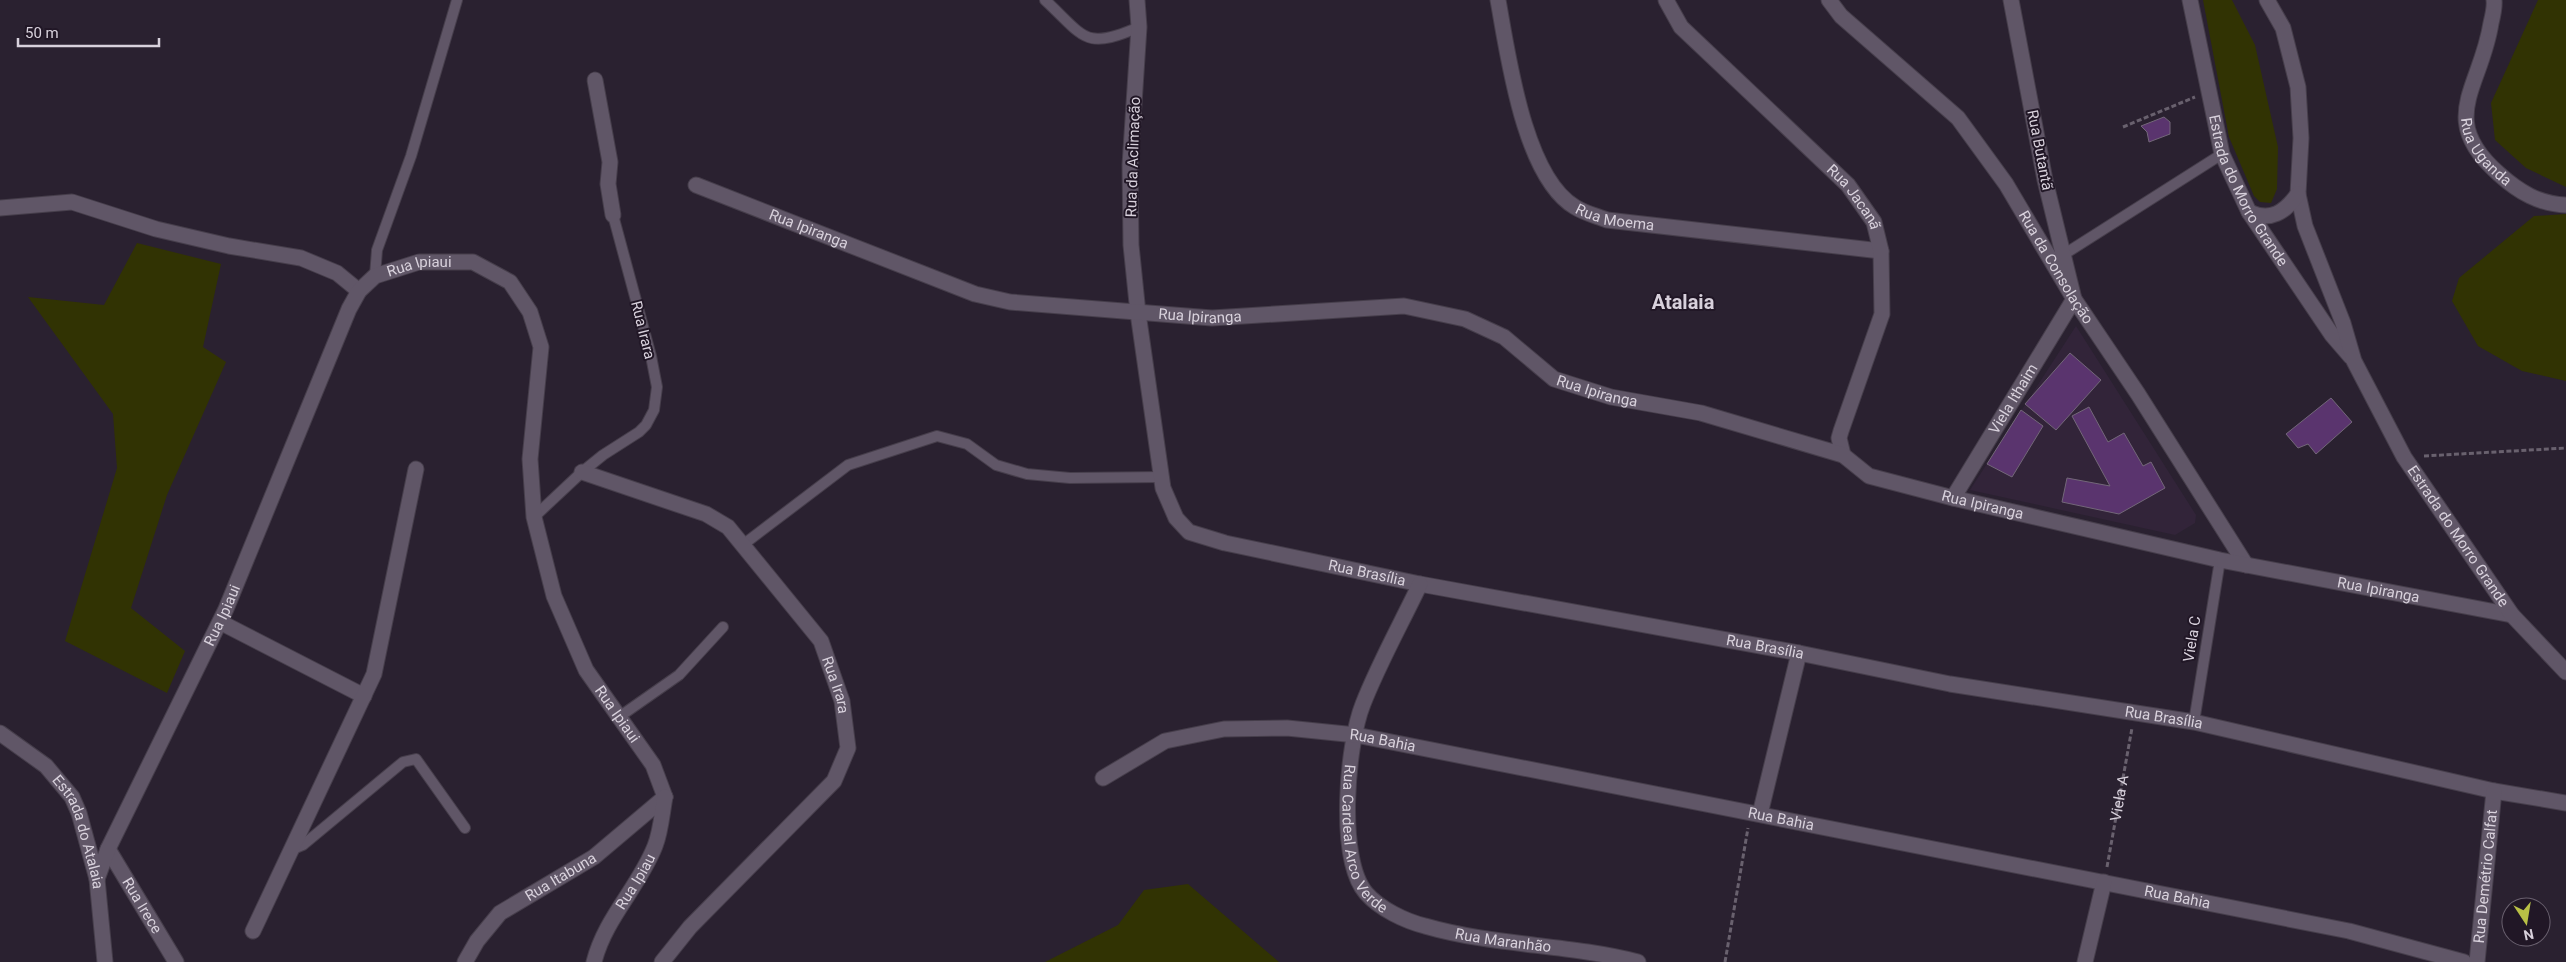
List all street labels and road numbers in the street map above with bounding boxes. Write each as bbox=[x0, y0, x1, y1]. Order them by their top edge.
street label: Rua da Aclimação bbox=[1122, 96, 1144, 218]
street label: Rua Butantã bbox=[2023, 108, 2057, 192]
street label: Estrada do Morro Grande bbox=[2205, 113, 2292, 270]
street label: Rua Uganda bbox=[2457, 117, 2515, 190]
street label: Rua Jacanã bbox=[1823, 161, 1884, 231]
street label: Rua Moema bbox=[1572, 200, 1655, 234]
street label: Rua Ipiranga bbox=[767, 205, 851, 253]
street label: Rua da Consolação bbox=[2015, 207, 2097, 327]
street label: Rua Ipiaui bbox=[385, 253, 452, 281]
street label: Rua Irara bbox=[627, 299, 659, 361]
street label: Rua Ipiranga bbox=[1158, 305, 1242, 327]
street label: Viela Ithaim bbox=[1985, 360, 2041, 437]
street label: Rua Ipiranga bbox=[1554, 371, 1639, 411]
street label: Estrada do Morro Grande bbox=[2404, 462, 2513, 610]
street label: Rua Ipiranga bbox=[1940, 486, 2025, 523]
street label: Rua Brasília bbox=[1327, 556, 1407, 590]
street label: Rua Ipiranga bbox=[2336, 573, 2421, 606]
street label: Rua Ipiaui bbox=[200, 582, 244, 649]
street label: Viela C bbox=[2179, 614, 2205, 663]
street label: Rua Brasília bbox=[1725, 631, 1806, 663]
street label: Rua Irara bbox=[818, 654, 853, 715]
street label: Rua Ipiaui bbox=[591, 682, 643, 746]
street label: Rua Brasília bbox=[2124, 702, 2205, 733]
street label: Rua Bahia bbox=[1349, 725, 1417, 756]
street label: Rua Cardeal Arco Verde bbox=[1339, 764, 1391, 917]
street label: Estrada do Atalaia bbox=[48, 771, 107, 890]
street label: Viela A bbox=[2106, 773, 2132, 823]
street label: Rua Bahia bbox=[1746, 804, 1816, 834]
street label: Rua Demétrio Calfat bbox=[2470, 809, 2501, 944]
street label: Rua Itabuna bbox=[522, 849, 600, 905]
street label: Rua Ipiau bbox=[612, 851, 659, 913]
street label: Rua Irece bbox=[118, 874, 166, 937]
street label: Rua Bahia bbox=[2143, 882, 2212, 912]
street label: Rua Maranhão bbox=[1453, 925, 1552, 956]

